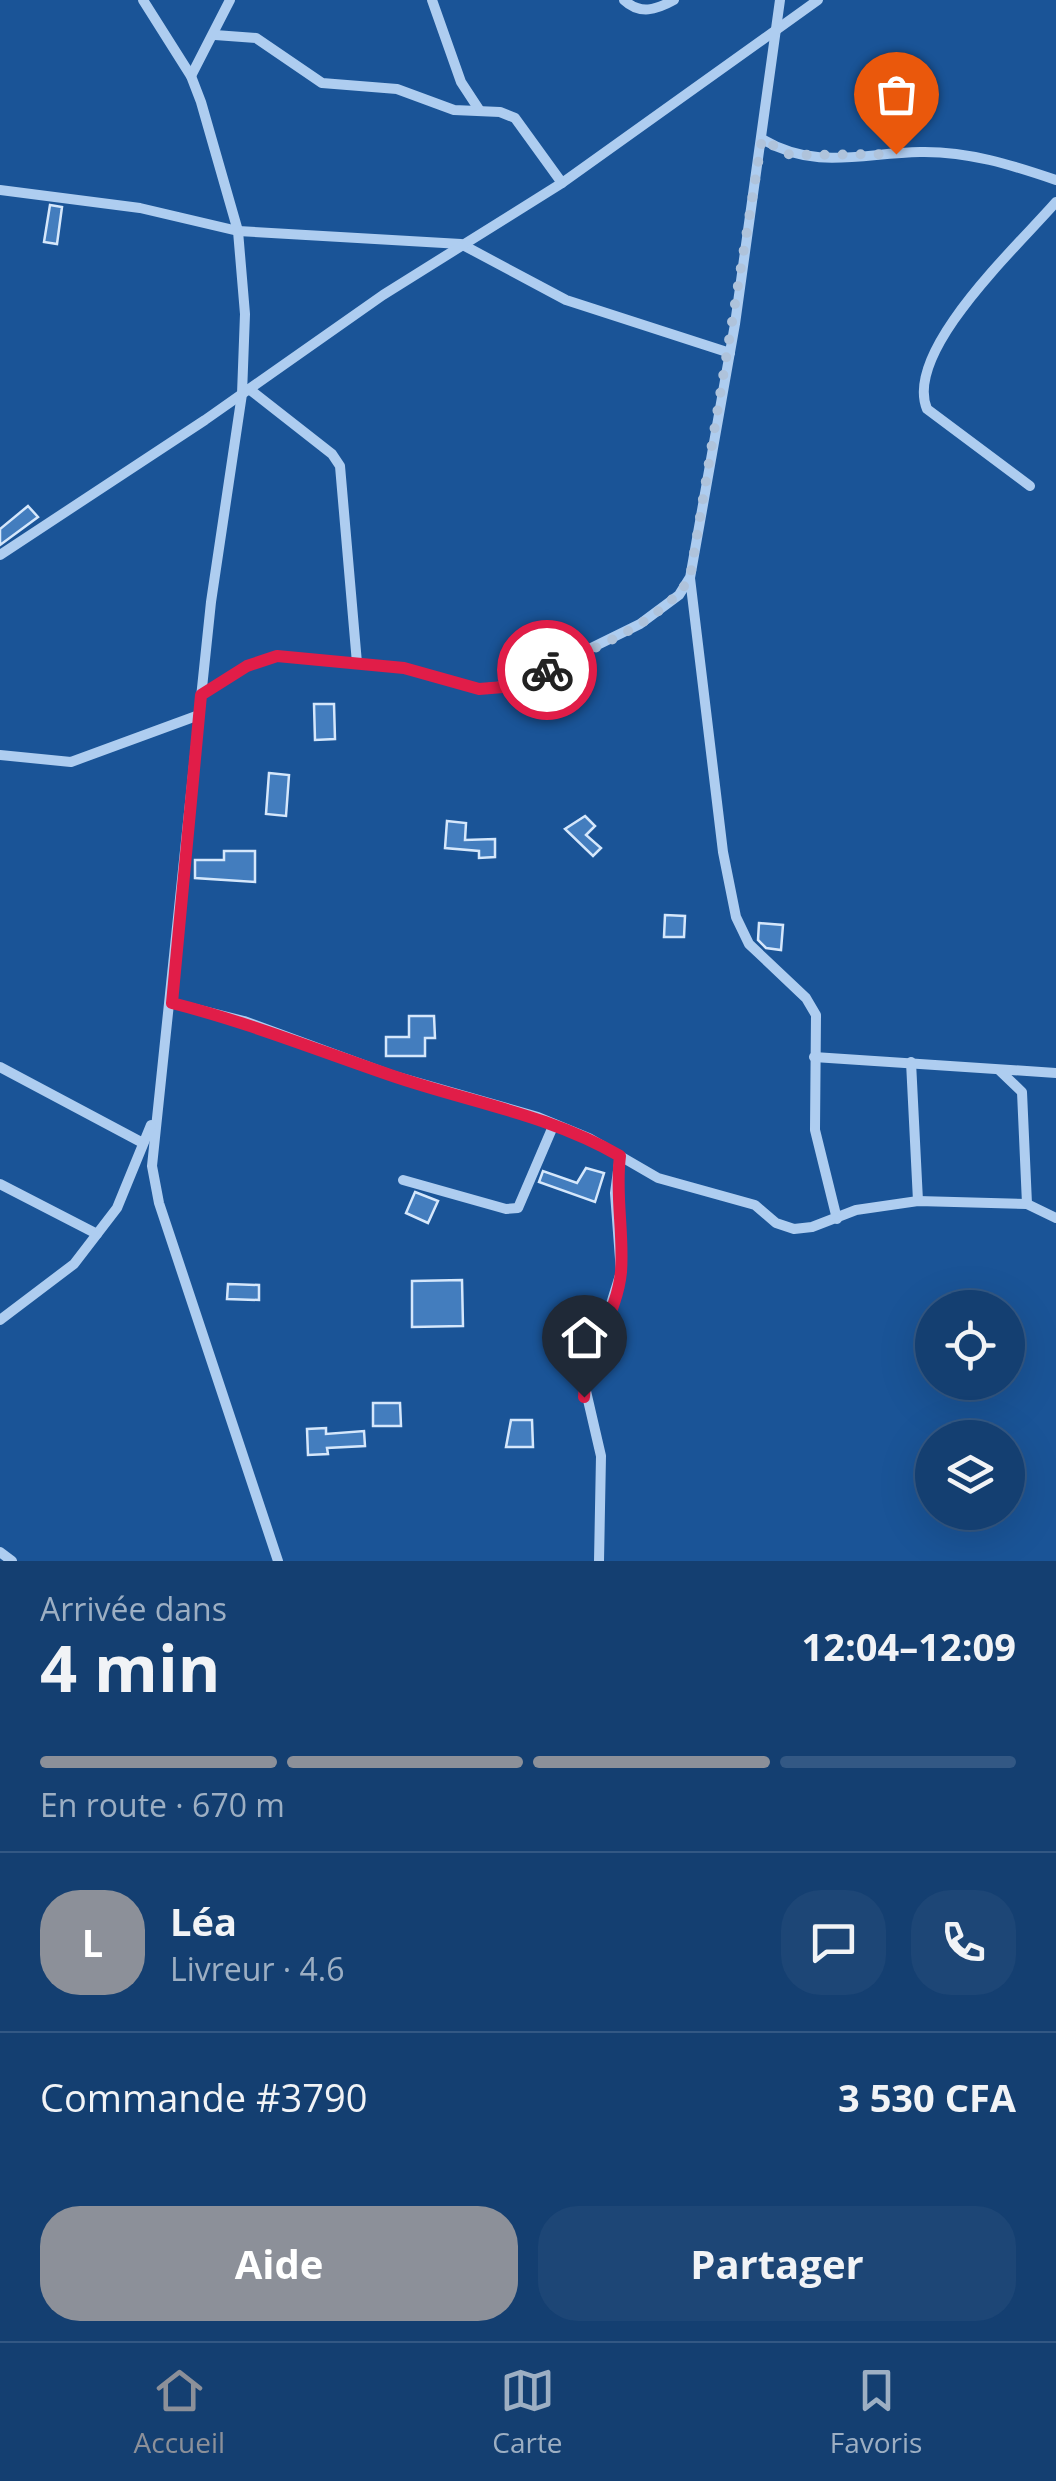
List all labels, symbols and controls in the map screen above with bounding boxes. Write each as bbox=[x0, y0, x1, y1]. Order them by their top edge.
pin bbox=[854, 52, 939, 155]
icon: bag bbox=[869, 67, 924, 122]
courier bbox=[497, 620, 597, 720]
icon: bike bbox=[520, 643, 575, 698]
map controls bbox=[915, 1290, 1025, 1530]
button: locate bbox=[915, 1290, 1025, 1400]
pin bbox=[542, 1295, 627, 1398]
icon: home bbox=[557, 1310, 612, 1365]
button: layers bbox=[915, 1420, 1025, 1530]
text: Arrivée dans bbox=[40, 1587, 227, 1630]
text: 12:04–12:09 bbox=[802, 1620, 1016, 1672]
text: 4 min bbox=[40, 1623, 220, 1711]
text: En route · 670 m bbox=[40, 1783, 285, 1826]
button: chat bbox=[781, 1890, 886, 1995]
button: phone bbox=[911, 1890, 1016, 1995]
text: Léa bbox=[170, 1895, 237, 1947]
text: L bbox=[82, 1916, 103, 1968]
text: Livreur · 4.6 bbox=[170, 1947, 345, 1990]
text: Commande #3790 bbox=[40, 2071, 368, 2123]
text: 3 530 CFA bbox=[838, 2071, 1016, 2123]
button: Aide bbox=[40, 2206, 518, 2321]
button: Partager bbox=[538, 2206, 1016, 2321]
tab: Accueil bbox=[134, 2363, 225, 2461]
tab: Carte bbox=[492, 2363, 563, 2461]
tab: Favoris bbox=[830, 2363, 922, 2461]

